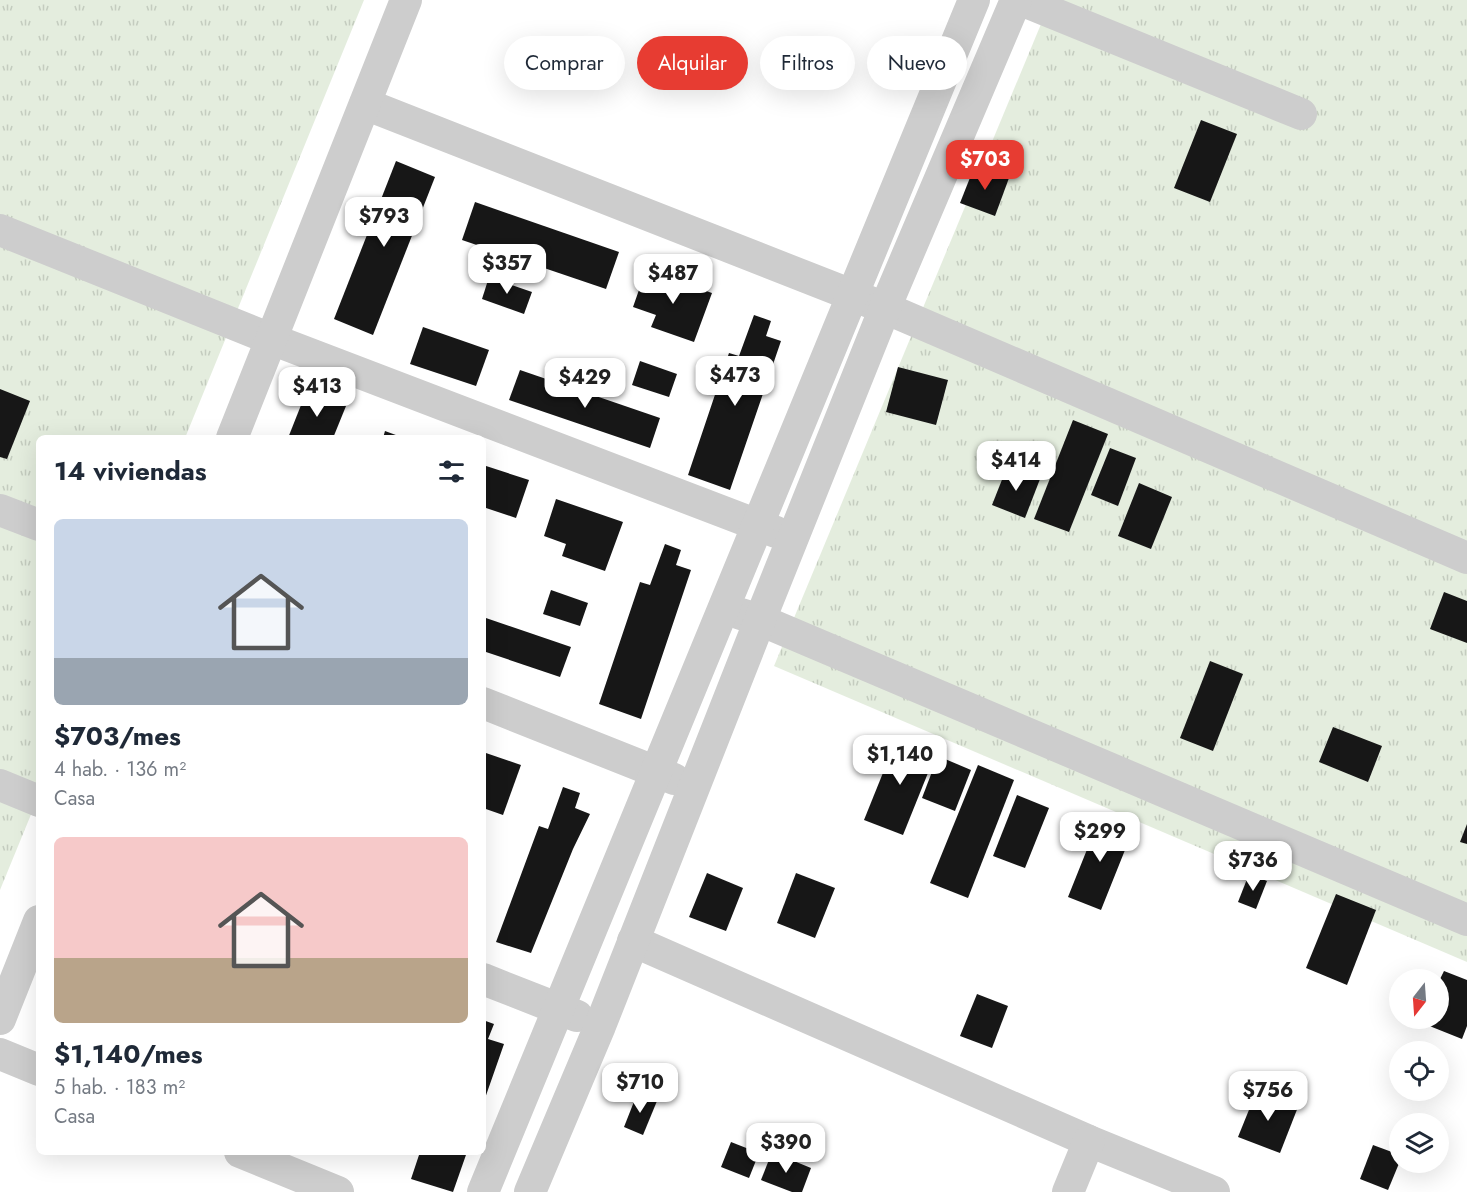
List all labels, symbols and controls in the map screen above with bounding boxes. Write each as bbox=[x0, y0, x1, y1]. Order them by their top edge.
chip: Comprar bbox=[504, 36, 625, 90]
chip: Alquilar bbox=[637, 36, 748, 90]
chip: Filtros bbox=[760, 36, 855, 90]
chip: Nuevo bbox=[867, 36, 967, 90]
pin: $703 bbox=[949, 140, 1021, 191]
text: $703 bbox=[960, 145, 1010, 174]
pin: $793 bbox=[348, 197, 420, 248]
text: $793 bbox=[359, 202, 409, 231]
pin: $357 bbox=[471, 244, 543, 295]
text: $357 bbox=[482, 249, 532, 278]
pin: $487 bbox=[637, 254, 709, 305]
text: $487 bbox=[648, 259, 698, 288]
pin: $473 bbox=[699, 356, 771, 407]
pin: $429 bbox=[549, 358, 621, 409]
text: $473 bbox=[710, 361, 760, 390]
text: $429 bbox=[559, 363, 611, 392]
pin: $413 bbox=[281, 367, 353, 418]
text: $413 bbox=[293, 372, 342, 401]
pin: $414 bbox=[980, 441, 1052, 492]
text: $414 bbox=[991, 446, 1041, 475]
text: 14 viviendas bbox=[54, 452, 207, 490]
icon: filters bbox=[435, 455, 468, 488]
icon: home bbox=[207, 558, 315, 666]
text: $703/mes bbox=[54, 717, 181, 755]
pin: $1,140 bbox=[851, 735, 949, 786]
text: $1,140 bbox=[867, 740, 933, 769]
text: 4 hab. · 136 m² bbox=[54, 755, 186, 784]
text: Casa bbox=[54, 784, 95, 813]
pin: $299 bbox=[1064, 812, 1136, 863]
text: $299 bbox=[1074, 817, 1126, 846]
pin: $736 bbox=[1217, 841, 1289, 892]
text: $736 bbox=[1228, 846, 1278, 875]
icon: home bbox=[207, 876, 315, 984]
north arrow bbox=[1389, 969, 1449, 1029]
map controls bbox=[1389, 969, 1449, 1173]
text: $1,140/mes bbox=[54, 1035, 203, 1073]
button: locate bbox=[1389, 1041, 1449, 1101]
pin: $710 bbox=[604, 1063, 676, 1114]
text: $710 bbox=[616, 1068, 664, 1097]
pin: $756 bbox=[1232, 1071, 1304, 1122]
text: 5 hab. · 183 m² bbox=[54, 1073, 185, 1102]
text: $756 bbox=[1243, 1076, 1293, 1105]
text: Casa bbox=[54, 1102, 95, 1131]
button: layers bbox=[1389, 1113, 1449, 1173]
pin: $390 bbox=[750, 1123, 822, 1174]
text: $390 bbox=[760, 1128, 812, 1157]

